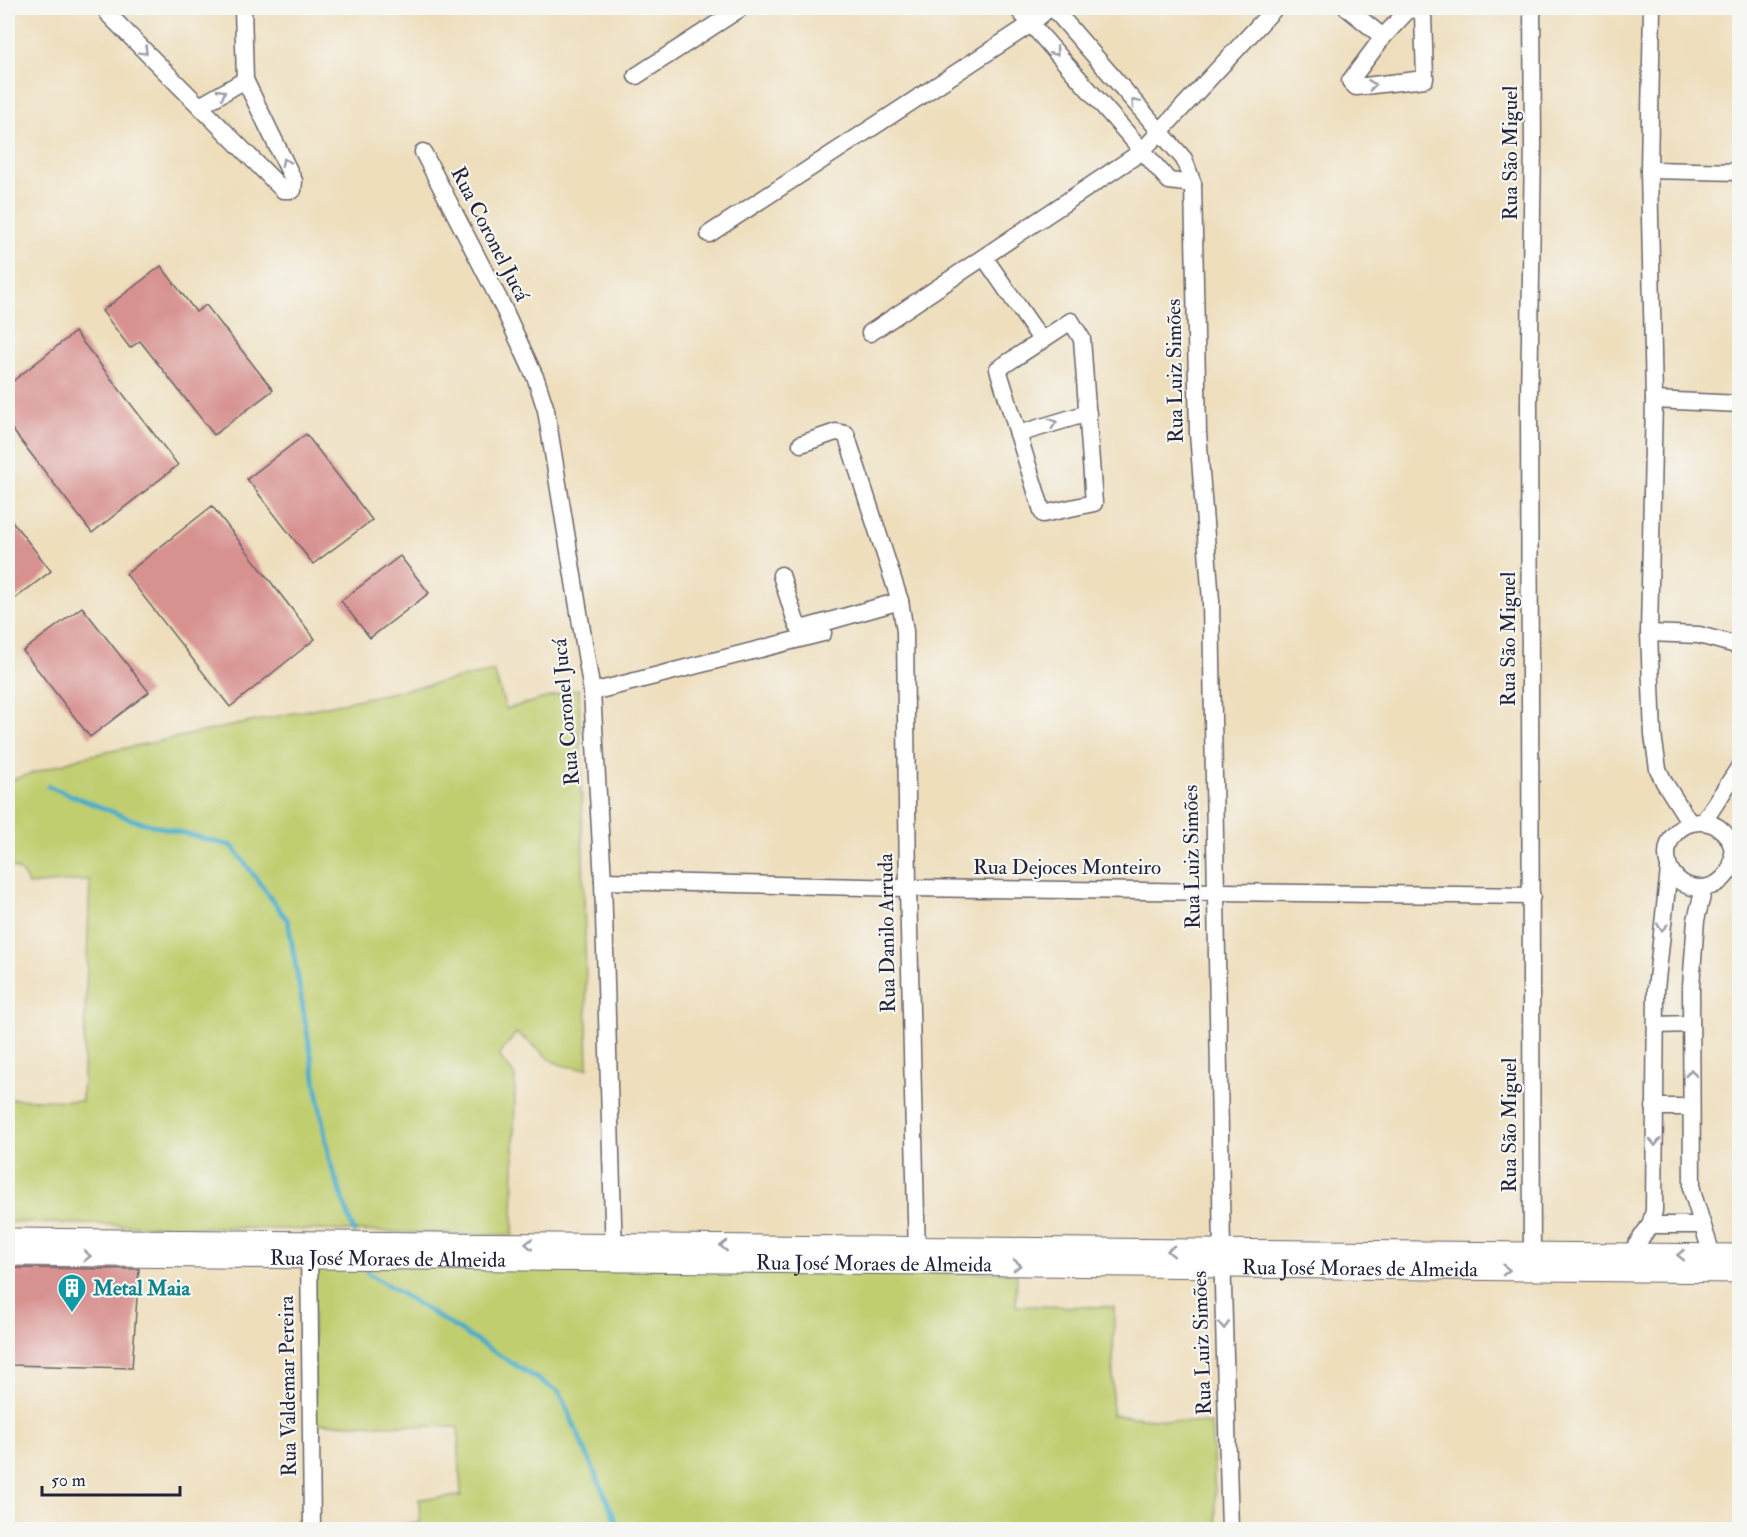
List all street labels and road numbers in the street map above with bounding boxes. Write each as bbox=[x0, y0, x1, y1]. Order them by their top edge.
street label: Rua São Miguel bbox=[1497, 85, 1524, 221]
street label: Rua Coronel Jucá bbox=[444, 162, 536, 306]
street label: Rua Luiz Simões bbox=[1160, 299, 1190, 443]
street label: Rua São Miguel bbox=[1495, 571, 1522, 707]
street label: Rua Coronel Jucá bbox=[546, 637, 586, 787]
street label: Rua Luiz Simões bbox=[1177, 785, 1207, 929]
street label: Rua Danilo Arruda bbox=[872, 853, 902, 1013]
street label: Rua Dejoces Monteiro bbox=[973, 854, 1161, 881]
street label: Rua São Miguel bbox=[1496, 1057, 1523, 1193]
street label: Rua José Moraes de Almeida bbox=[270, 1244, 507, 1273]
street label: Rua José Moraes de Almeida bbox=[756, 1249, 992, 1278]
street label: Rua José Moraes de Almeida bbox=[1242, 1254, 1478, 1283]
street label: Rua Luiz Simões bbox=[1186, 1270, 1218, 1416]
street label: Rua Valdemar Pereira bbox=[273, 1295, 303, 1477]

